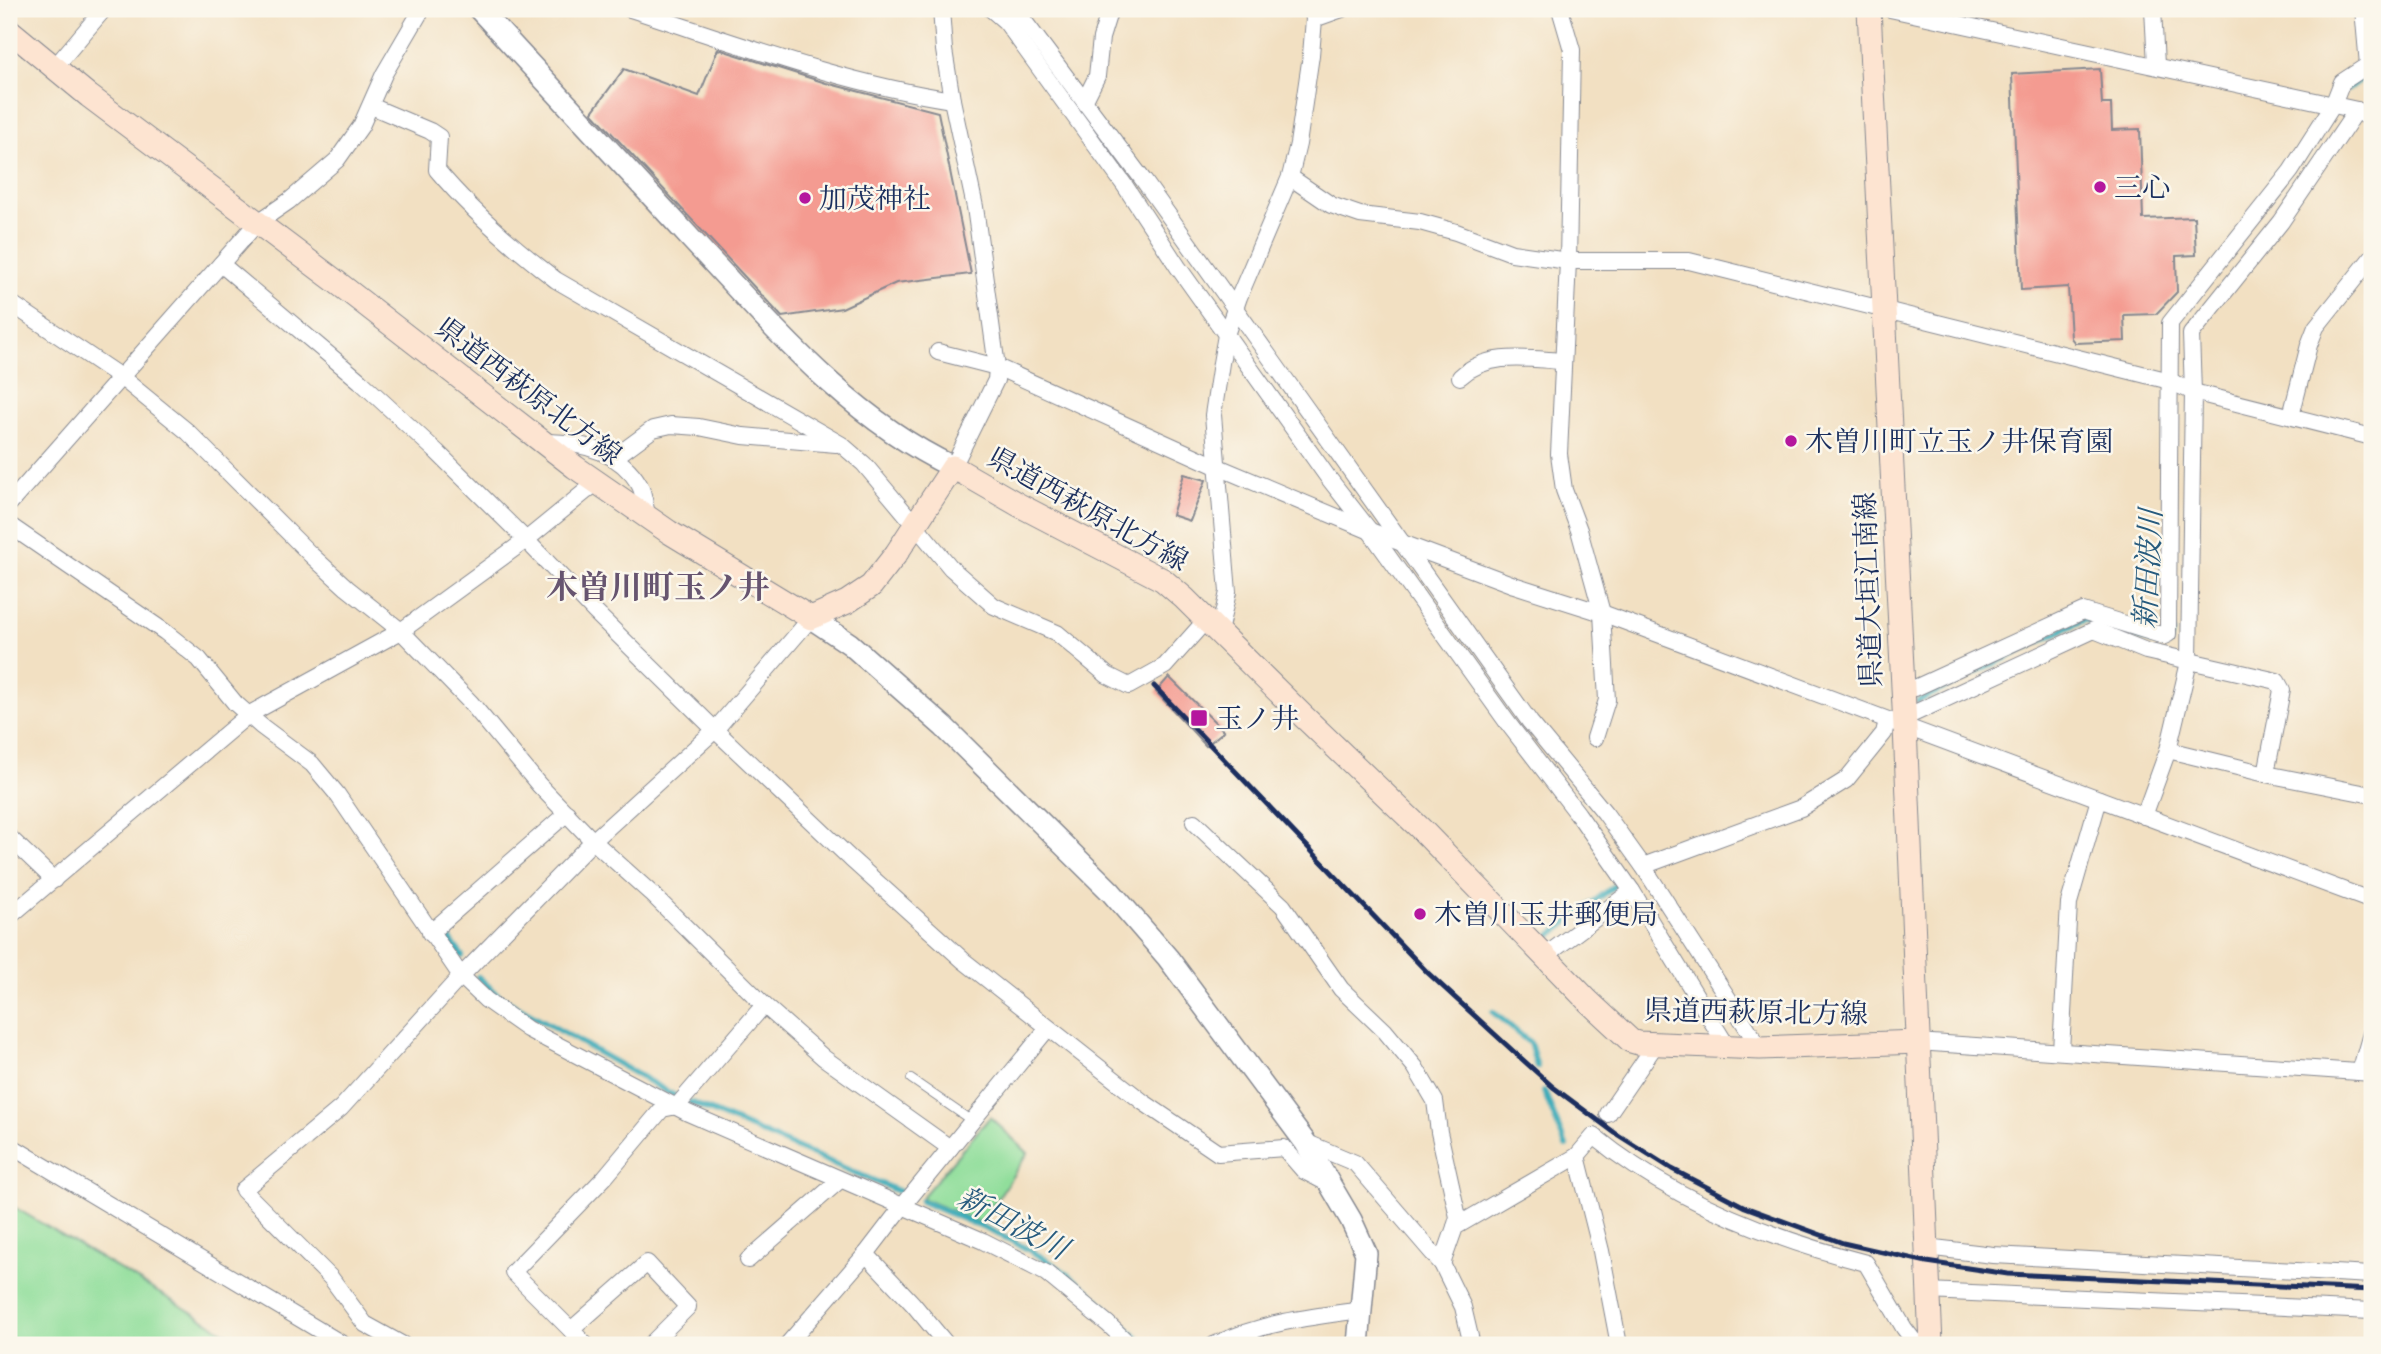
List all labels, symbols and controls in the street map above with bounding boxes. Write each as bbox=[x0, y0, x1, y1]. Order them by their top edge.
place label: 三心 bbox=[2114, 170, 2170, 205]
marker: 三心 bbox=[2092, 179, 2108, 195]
place label: 加茂神社 bbox=[819, 181, 931, 216]
marker: 加茂神社 bbox=[797, 190, 813, 206]
street label: 県道西萩原北方線 bbox=[429, 310, 629, 472]
place label: 木曽川町立玉ノ井保育園 bbox=[1805, 424, 2113, 459]
marker: 木曽川町立玉ノ井保育園 bbox=[1783, 433, 1799, 449]
street label: 県道西萩原北方線 bbox=[982, 439, 1194, 579]
street label: 県道大垣江南線 bbox=[1847, 491, 1889, 689]
water label: 新田波川 bbox=[2127, 505, 2169, 630]
district label: 木曽川町玉ノ井 bbox=[546, 568, 770, 607]
place label: 玉ノ井 bbox=[1215, 701, 1299, 736]
marker: 玉ノ井 bbox=[1189, 708, 1209, 728]
place label: 木曽川玉井郵便局 bbox=[1434, 897, 1658, 932]
marker: 木曽川玉井郵便局 bbox=[1412, 906, 1428, 922]
street label: 県道西萩原北方線 bbox=[1644, 993, 1868, 1031]
water label: 新田波川 bbox=[952, 1179, 1077, 1268]

